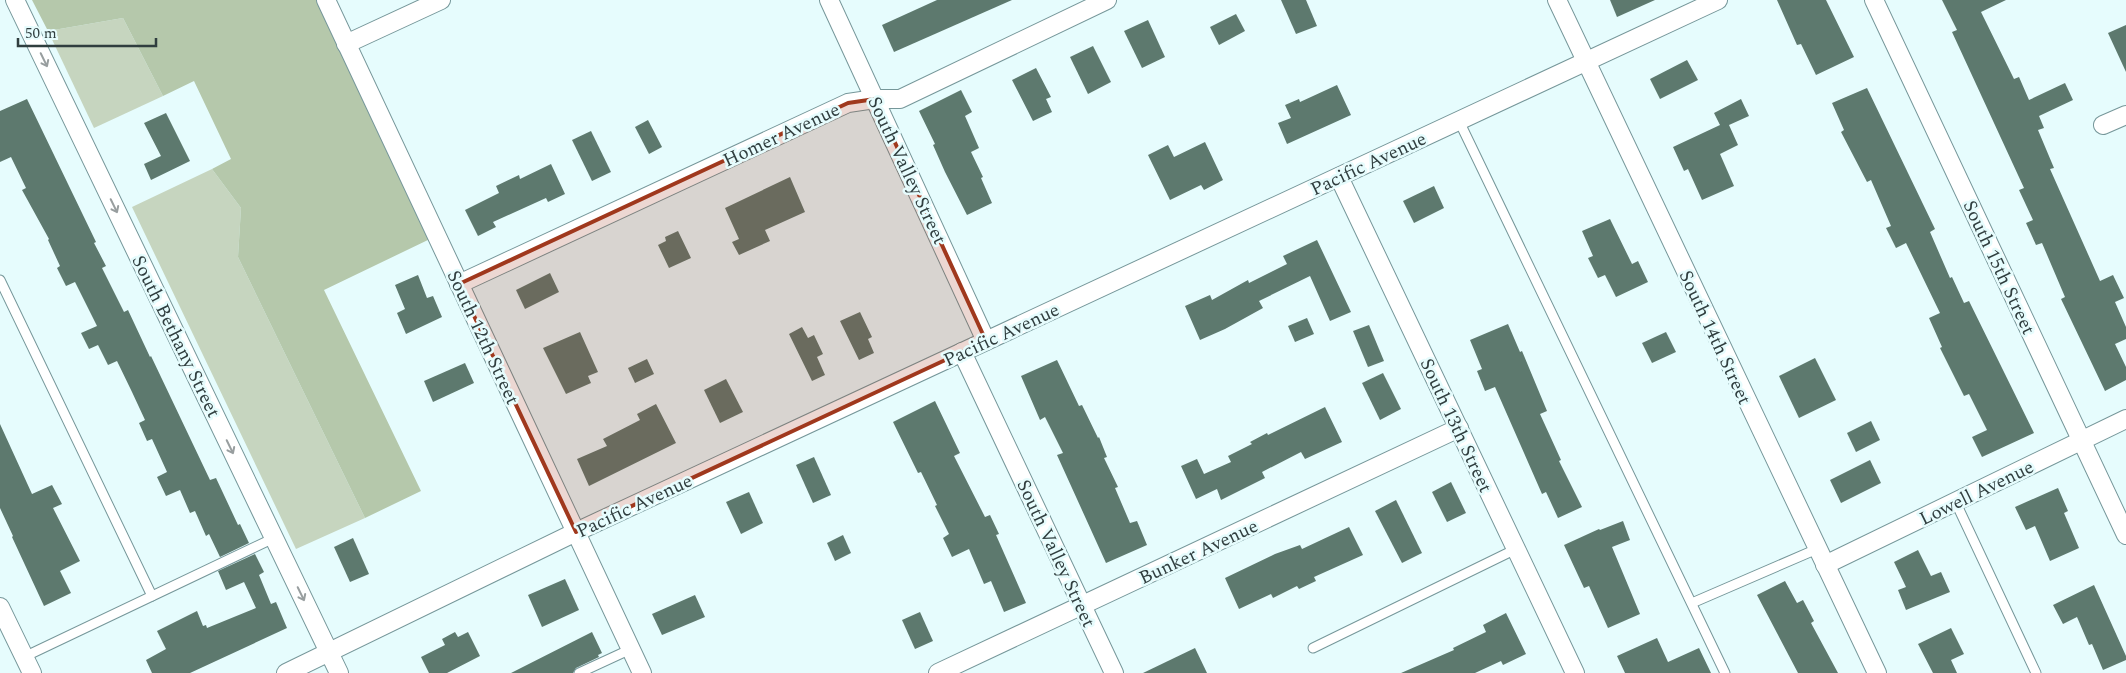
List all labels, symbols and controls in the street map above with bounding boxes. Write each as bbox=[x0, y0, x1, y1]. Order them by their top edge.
scale bar bbox=[18, 15, 155, 47]
text: 50 m bbox=[25, 22, 57, 45]
one-way arrow bbox=[39, 52, 49, 67]
street label: South Valley Street bbox=[860, 92, 954, 250]
street label: Homer Avenue bbox=[718, 96, 845, 175]
street label: Pacific Avenue bbox=[1306, 125, 1431, 204]
street label: South 15th Street bbox=[1955, 196, 2043, 340]
one-way arrow bbox=[110, 198, 119, 213]
street label: South Bethany Street bbox=[124, 251, 228, 423]
street label: South 12th Street bbox=[439, 266, 527, 410]
street label: South 14th Street bbox=[1671, 266, 1759, 410]
street label: Pacific Avenue bbox=[939, 296, 1064, 375]
street label: South 13th Street bbox=[1412, 354, 1500, 498]
one-way arrow bbox=[226, 439, 235, 454]
street label: Lowell Avenue bbox=[1914, 453, 2039, 534]
street label: Pacific Avenue bbox=[572, 467, 697, 546]
street label: South Valley Street bbox=[1009, 475, 1103, 633]
street label: Bunker Avenue bbox=[1134, 512, 1263, 593]
one-way arrow bbox=[296, 586, 306, 601]

